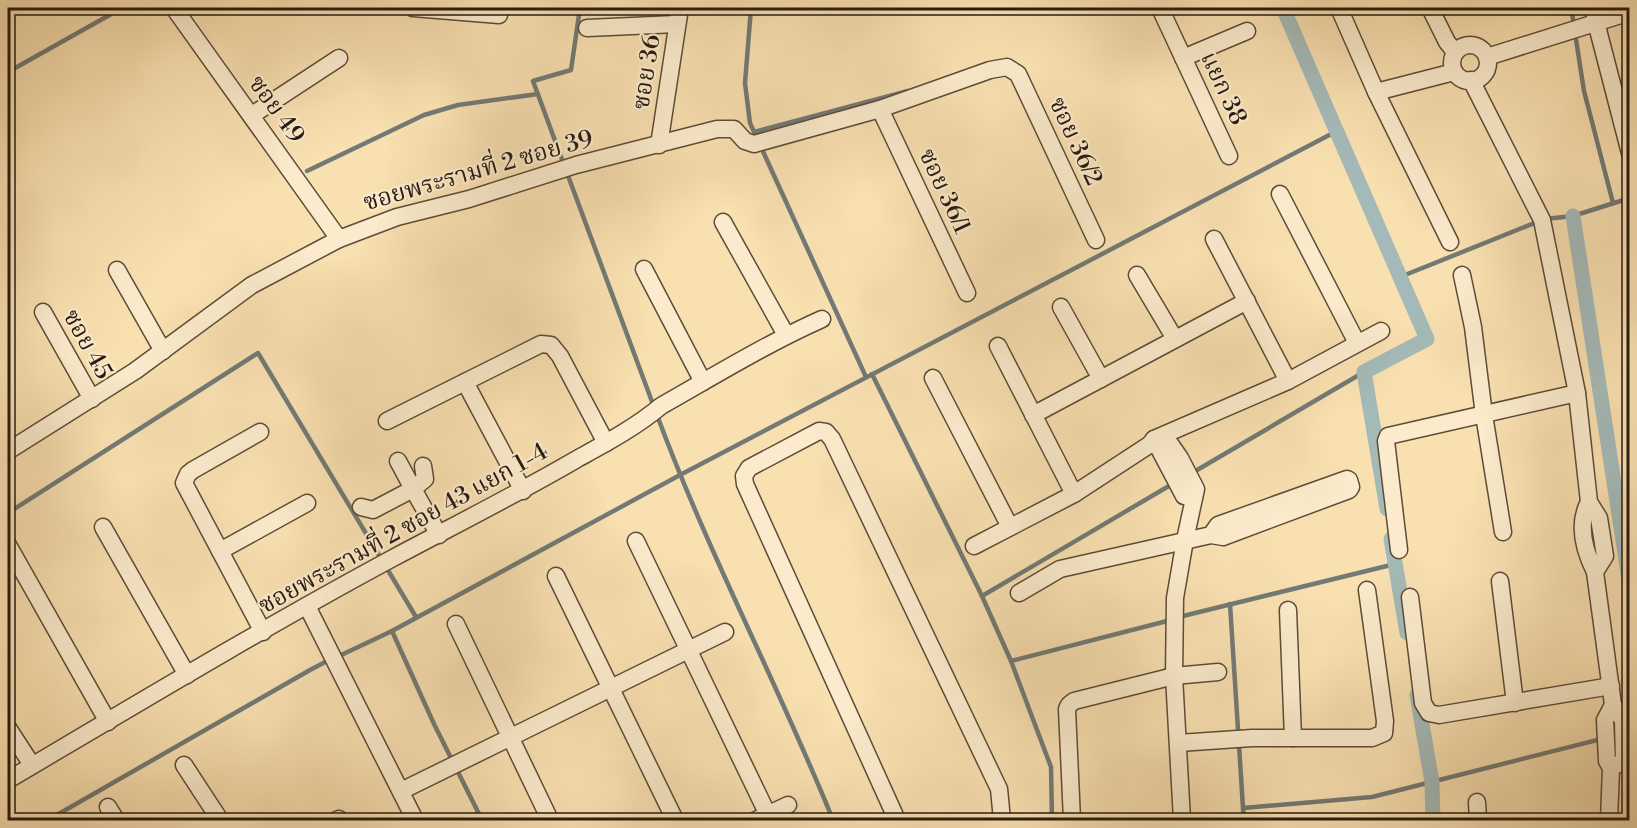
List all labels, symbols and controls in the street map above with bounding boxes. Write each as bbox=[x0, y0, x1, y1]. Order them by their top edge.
street label: ซอย 36 bbox=[626, 32, 668, 112]
street label: แยก 38 bbox=[1193, 47, 1253, 130]
street label: ซอย 49 bbox=[242, 70, 311, 149]
street label: ซอย 36/2 bbox=[1042, 93, 1109, 190]
street label: ซอยพระรามที่ 2 ซอย 39 bbox=[359, 120, 597, 218]
street label: ซอย 36/1 bbox=[911, 144, 977, 239]
street label: ซอย 45 bbox=[56, 304, 119, 385]
street label: ซอยพระรามที่ 2 ซอย 43 แยก 1-4 bbox=[252, 433, 553, 621]

